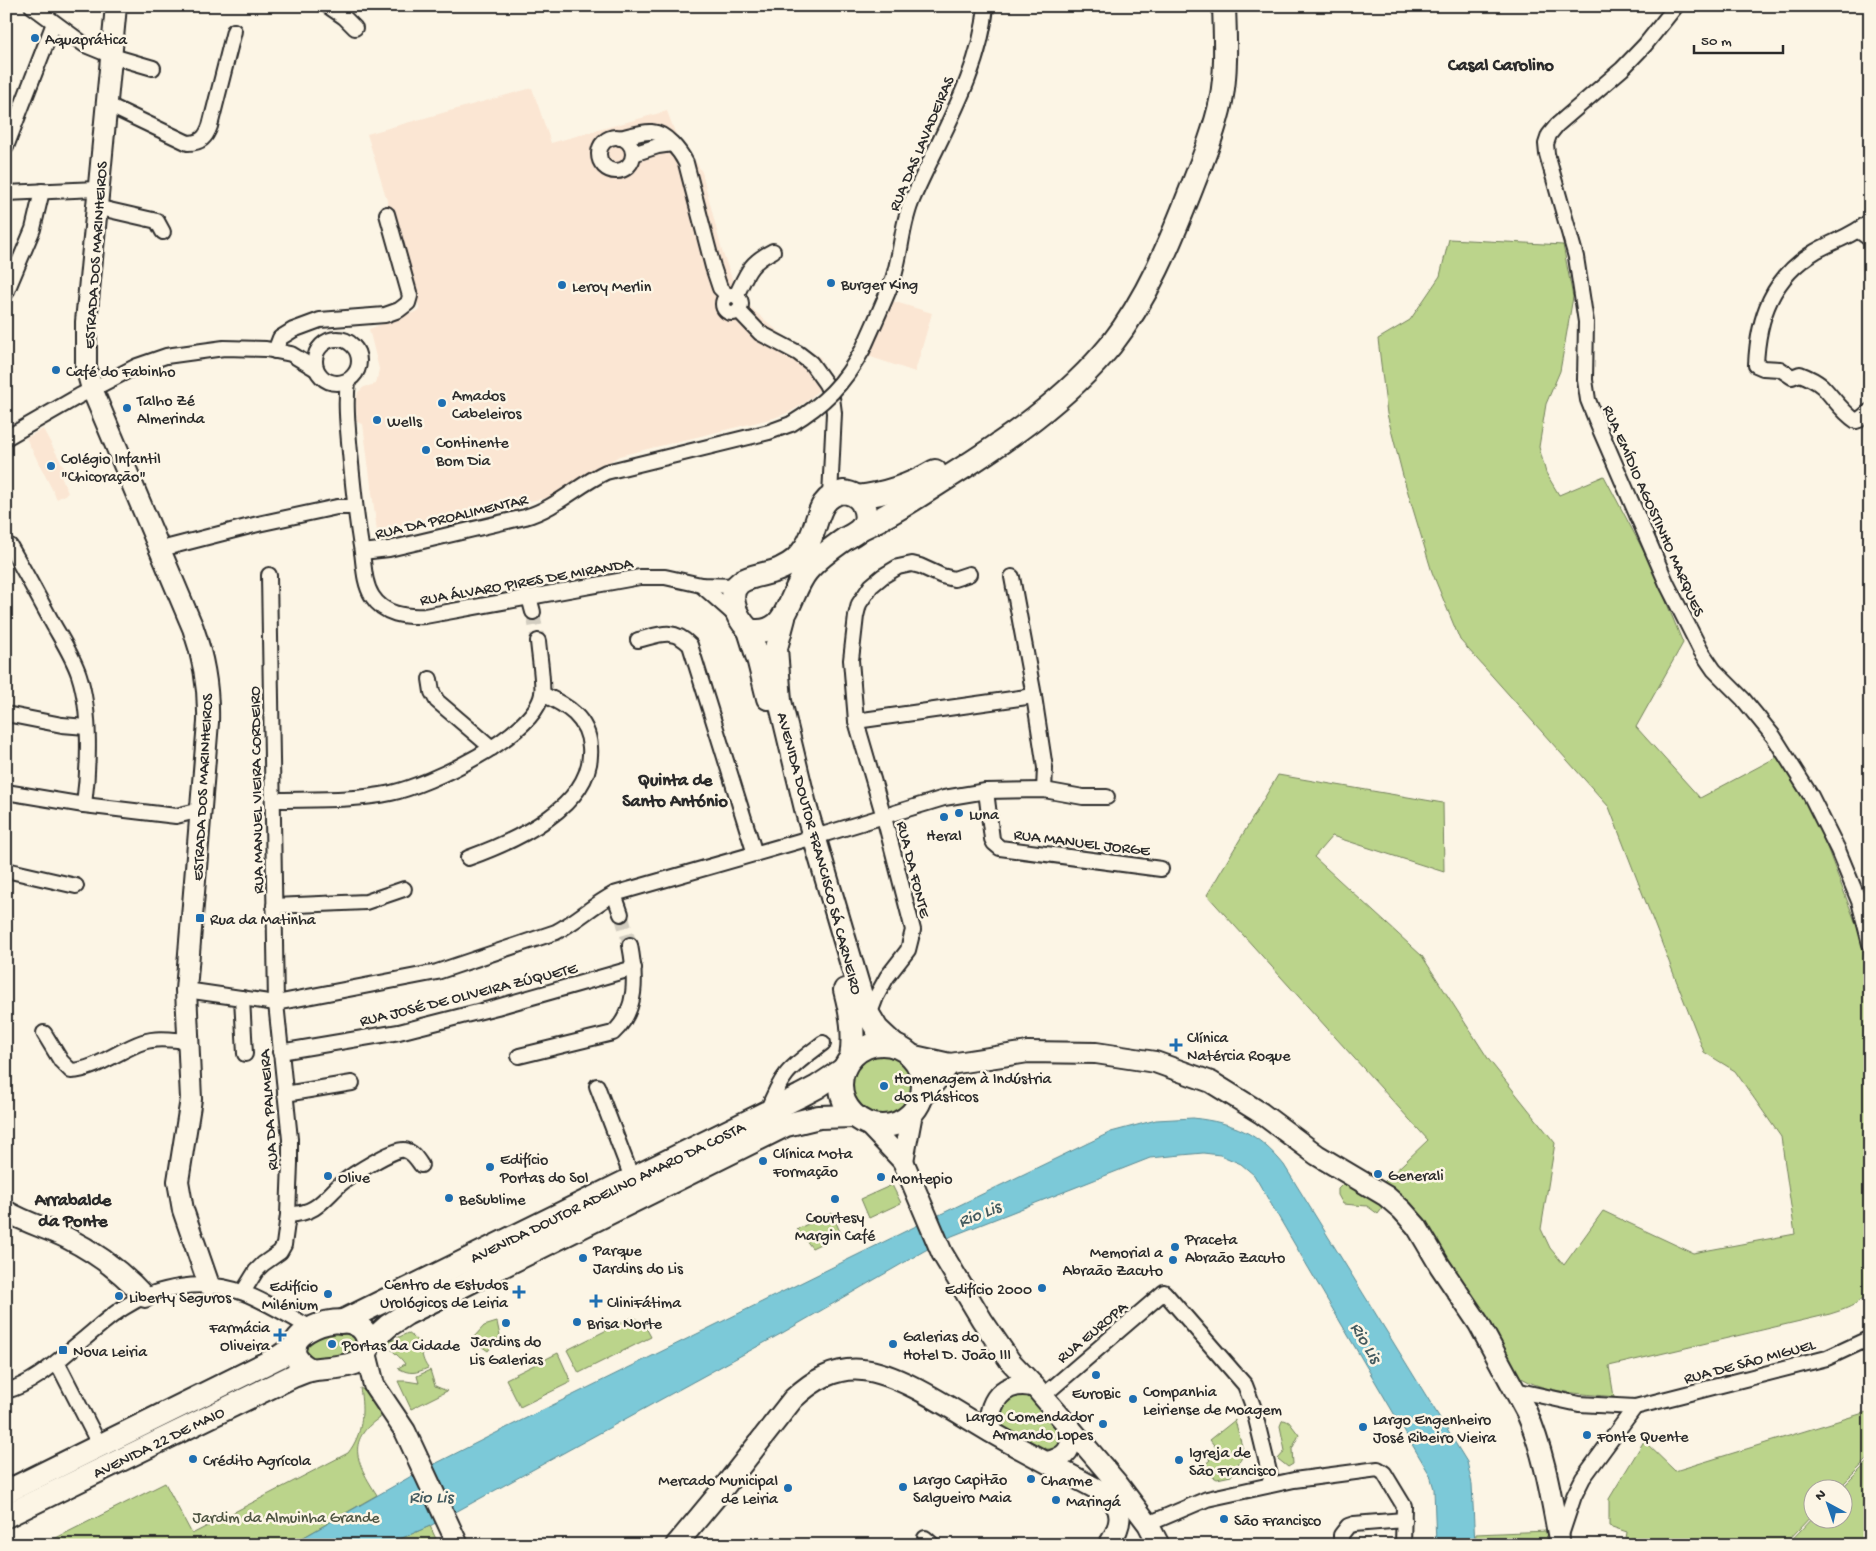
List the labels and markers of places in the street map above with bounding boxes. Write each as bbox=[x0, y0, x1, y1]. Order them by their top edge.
marker: Aquaprática bbox=[29, 32, 41, 44]
place label: Aquaprática bbox=[45, 32, 128, 51]
marker: Burger King bbox=[825, 277, 837, 289]
place label: Burger King bbox=[840, 277, 918, 296]
marker: Leroy Merlin bbox=[556, 279, 568, 291]
place label: Leroy Merlin bbox=[572, 279, 652, 298]
marker: Café do Fabinho bbox=[50, 364, 62, 376]
place label: Café do Fabinho bbox=[66, 364, 175, 383]
place label: Amados Cabeleiros bbox=[452, 388, 522, 425]
place label: Talho Zé Almerinda bbox=[136, 393, 206, 430]
marker: Amados Cabeleiros bbox=[436, 397, 448, 409]
marker: Talho Zé Almerinda bbox=[121, 402, 133, 414]
marker: Wells bbox=[371, 414, 383, 426]
place label: Wells bbox=[387, 414, 423, 433]
place label: Continente Bom Dia bbox=[435, 435, 510, 472]
marker: Continente Bom Dia bbox=[420, 444, 432, 456]
place label: Colégio Infantil "Chicoração" bbox=[61, 451, 161, 488]
marker: Colégio Infantil "Chicoração" bbox=[45, 460, 57, 472]
marker: Luna bbox=[953, 807, 965, 819]
place label: Luna bbox=[969, 807, 1000, 826]
marker: Heral bbox=[938, 811, 950, 823]
place label: Heral bbox=[926, 828, 962, 847]
marker: Rua da Matinha bbox=[194, 912, 206, 924]
place label: Rua da Matinha bbox=[210, 912, 317, 931]
place label: Clínica Natércia Roque bbox=[1187, 1030, 1291, 1067]
marker: Clínica Natércia Roque bbox=[1169, 1038, 1183, 1052]
place label: Homenagem à Indústria dos Plásticos bbox=[894, 1071, 1053, 1108]
marker: Homenagem à Indústria dos Plásticos bbox=[878, 1080, 890, 1092]
place label: Clínica Mota Formação bbox=[772, 1146, 854, 1183]
place label: Edifício Portas do Sol bbox=[499, 1152, 589, 1189]
marker: Clínica Mota Formação bbox=[757, 1155, 769, 1167]
marker: Edifício Portas do Sol bbox=[484, 1161, 496, 1173]
marker: Generali bbox=[1372, 1168, 1384, 1180]
place label: Generali bbox=[1388, 1168, 1444, 1187]
marker: Olive bbox=[322, 1170, 334, 1182]
place label: Olive bbox=[338, 1170, 371, 1189]
marker: Montepio bbox=[875, 1171, 887, 1183]
place label: Montepio bbox=[891, 1171, 952, 1190]
marker: BeSublime bbox=[443, 1192, 455, 1204]
place label: BeSublime bbox=[458, 1192, 526, 1211]
marker: Courtesy Margin Café bbox=[829, 1193, 841, 1205]
place label: Courtesy Margin Café bbox=[795, 1210, 876, 1247]
place label: Praceta Abraão Zacuto bbox=[1184, 1232, 1285, 1269]
marker: Praceta Abraão Zacuto bbox=[1169, 1241, 1181, 1253]
place label: Parque Jardins do Lis bbox=[592, 1243, 684, 1280]
place label: Memorial a Abraão Zacuto bbox=[1063, 1245, 1164, 1282]
marker: Parque Jardins do Lis bbox=[577, 1252, 589, 1264]
marker: Memorial a Abraão Zacuto bbox=[1167, 1254, 1179, 1266]
place label: Centro de Estudos Urológicos de Leiria bbox=[380, 1277, 509, 1314]
place label: Edifício Milénium bbox=[262, 1279, 319, 1316]
place label: Edifício 2000 bbox=[945, 1282, 1032, 1301]
marker: Edifício 2000 bbox=[1036, 1282, 1048, 1294]
marker: Centro de Estudos Urológicos de Leiria bbox=[512, 1285, 526, 1299]
marker: Edifício Milénium bbox=[322, 1288, 334, 1300]
marker: Liberty Seguros bbox=[113, 1290, 125, 1302]
place label: Liberty Seguros bbox=[129, 1290, 232, 1309]
marker: CliniFátima bbox=[589, 1294, 603, 1308]
place label: CliniFátima bbox=[607, 1295, 682, 1314]
marker: Brisa Norte bbox=[571, 1316, 583, 1328]
place label: Brisa Norte bbox=[586, 1316, 663, 1335]
marker: Jardins do Lis Galerias bbox=[500, 1317, 512, 1329]
place label: Farmácia Oliveira bbox=[208, 1320, 271, 1357]
marker: Farmácia Oliveira bbox=[274, 1329, 286, 1341]
place label: Galerias do Hotel D. João III bbox=[903, 1329, 1011, 1366]
place label: Jardins do Lis Galerias bbox=[469, 1334, 544, 1371]
marker: Portas da Cidade bbox=[326, 1338, 338, 1350]
place label: Portas da Cidade bbox=[341, 1338, 461, 1357]
marker: Galerias do Hotel D. João III bbox=[887, 1338, 899, 1350]
marker: Nova Leiria bbox=[57, 1344, 69, 1356]
place label: Nova Leiria bbox=[73, 1344, 148, 1363]
marker: EuroBic bbox=[1090, 1369, 1102, 1381]
place label: Companhia Leiriense de Moagem bbox=[1143, 1384, 1283, 1421]
place label: EuroBic bbox=[1072, 1386, 1121, 1405]
marker: Companhia Leiriense de Moagem bbox=[1127, 1393, 1139, 1405]
place label: Largo Comendador Armando Lopes bbox=[966, 1409, 1094, 1446]
place label: Largo Engenheiro José Ribeiro Vieira bbox=[1373, 1412, 1497, 1449]
marker: Largo Comendador Armando Lopes bbox=[1097, 1418, 1109, 1430]
marker: Largo Engenheiro José Ribeiro Vieira bbox=[1357, 1421, 1369, 1433]
marker: Fonte Quente bbox=[1581, 1429, 1593, 1441]
place label: Fonte Quente bbox=[1596, 1429, 1689, 1448]
place label: Igreja de São Francisco bbox=[1189, 1445, 1276, 1482]
marker: Crédito Agrícola bbox=[187, 1453, 199, 1465]
place label: Crédito Agrícola bbox=[203, 1453, 312, 1472]
marker: Igreja de São Francisco bbox=[1173, 1454, 1185, 1466]
place label: Largo Capitão Salgueiro Maia bbox=[913, 1472, 1012, 1509]
place label: Mercado Municipal de Leiria bbox=[658, 1473, 779, 1510]
marker: Charme bbox=[1025, 1473, 1037, 1485]
place label: Charme bbox=[1041, 1473, 1093, 1492]
marker: Largo Capitão Salgueiro Maia bbox=[897, 1481, 909, 1493]
marker: Mercado Municipal de Leiria bbox=[782, 1482, 794, 1494]
marker: Maringá bbox=[1050, 1494, 1062, 1506]
place label: Maringá bbox=[1066, 1494, 1122, 1513]
marker: São Francisco bbox=[1218, 1513, 1230, 1525]
place label: São Francisco bbox=[1234, 1513, 1321, 1532]

